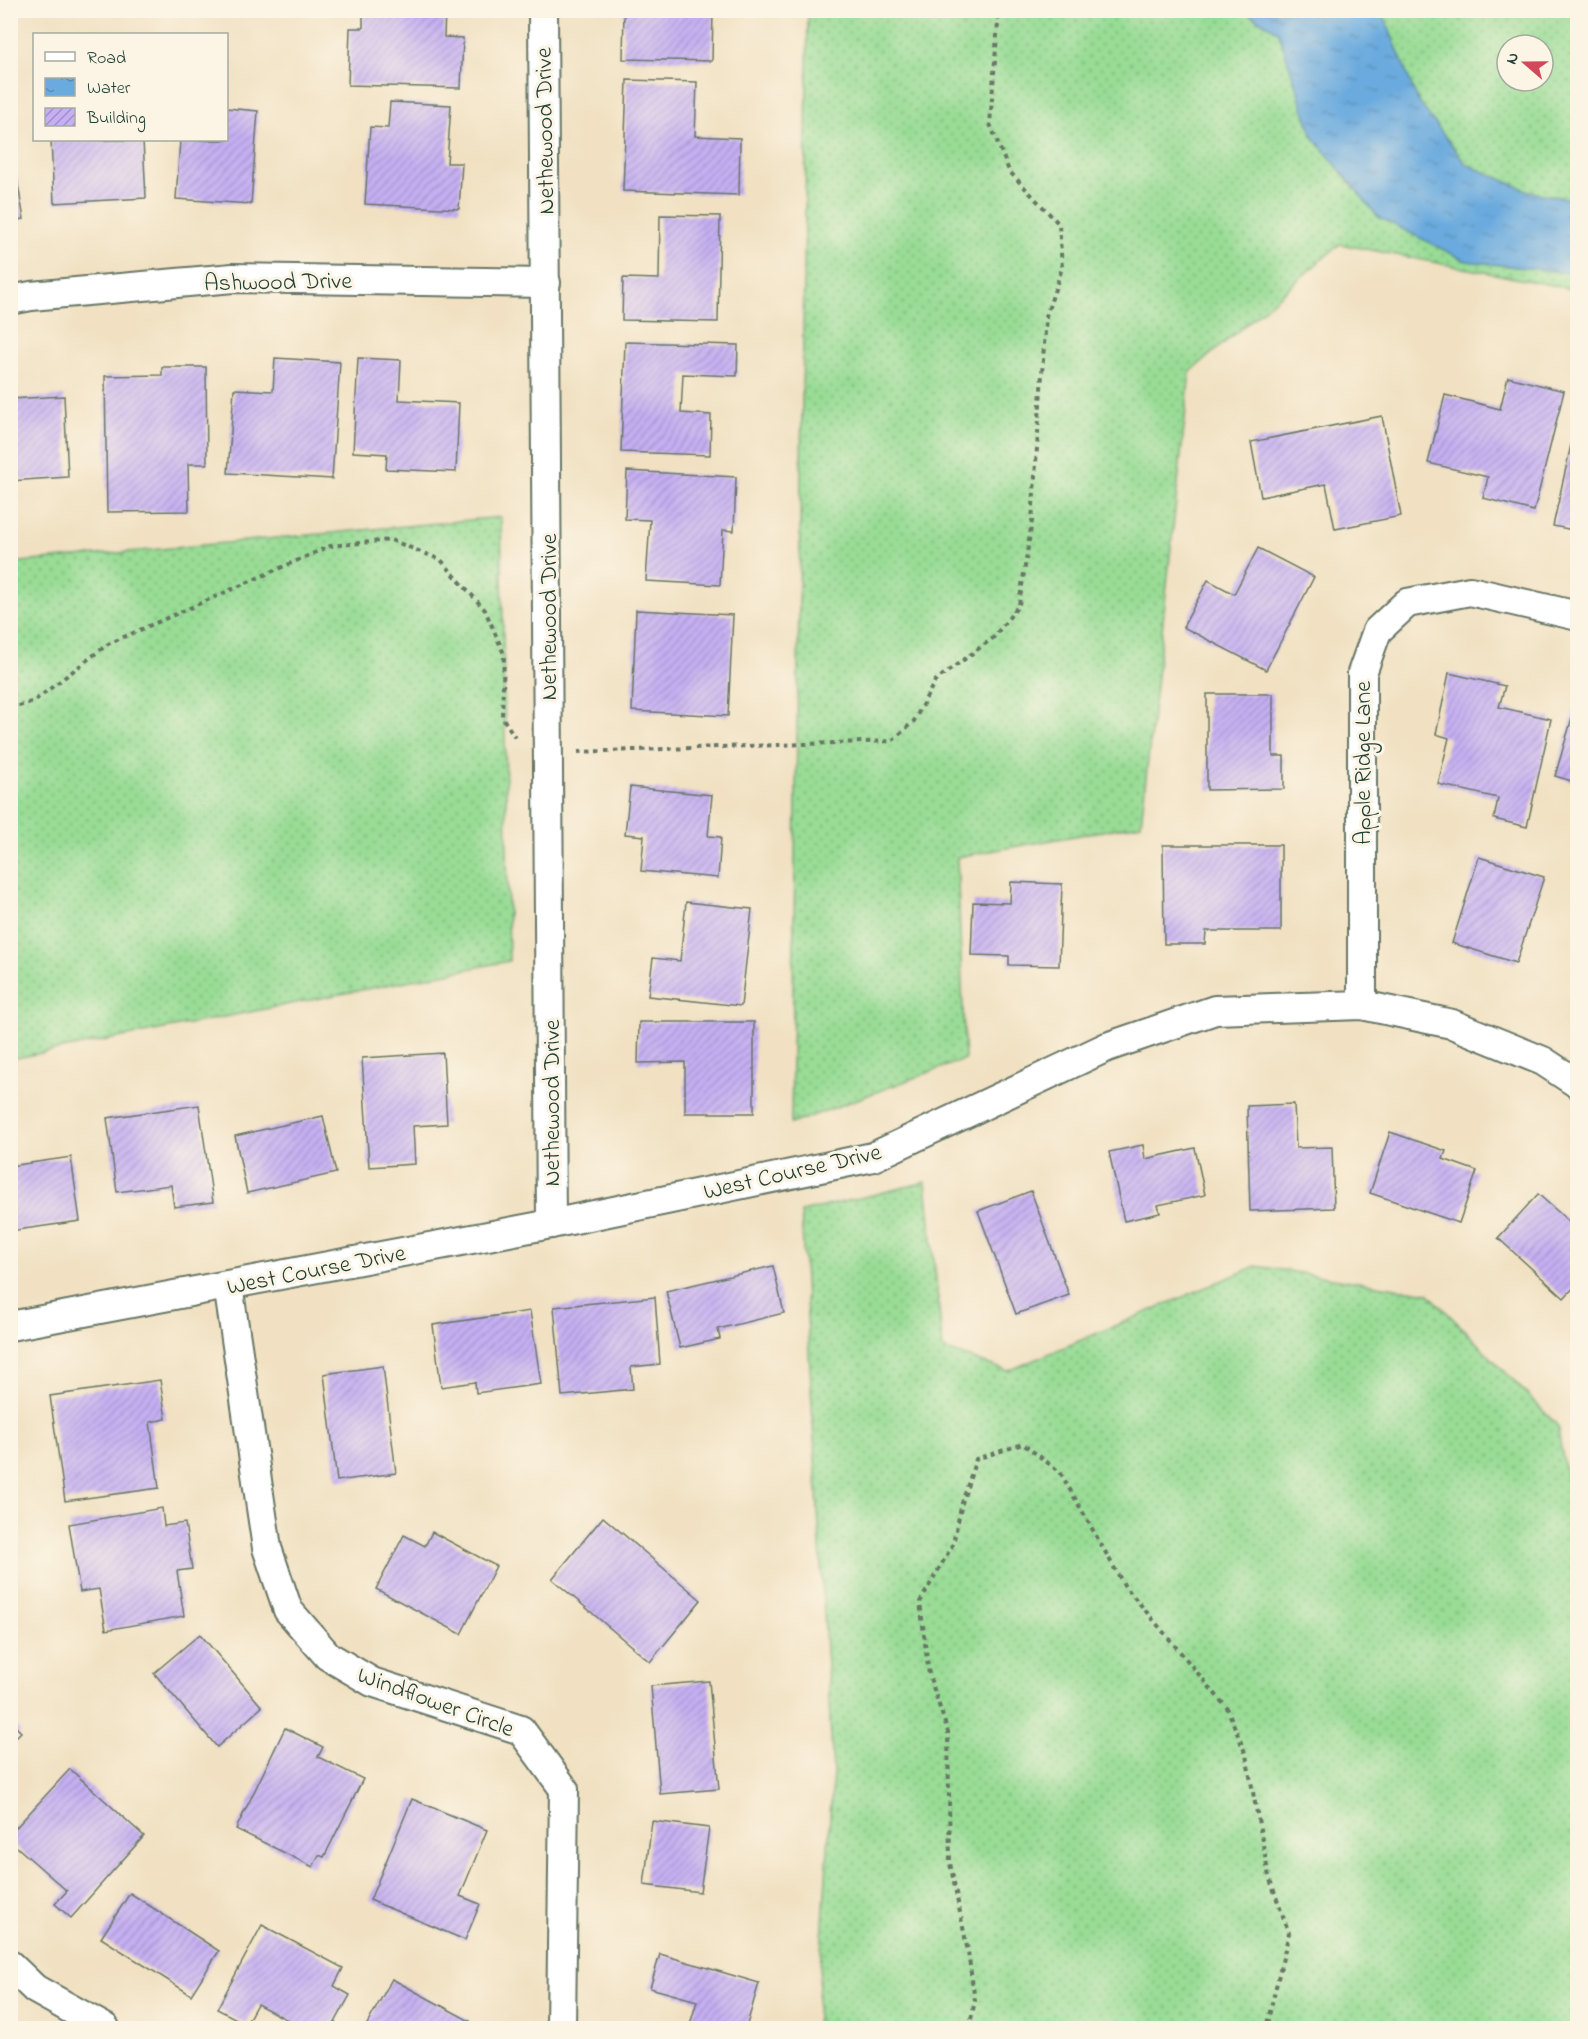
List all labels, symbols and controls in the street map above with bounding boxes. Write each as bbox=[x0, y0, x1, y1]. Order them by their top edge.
legend bbox=[33, 33, 228, 141]
north arrow bbox=[1495, 33, 1555, 93]
text: Road bbox=[87, 46, 126, 72]
street label: Nethewood Drive bbox=[528, 47, 565, 215]
text: N bbox=[1500, 49, 1526, 68]
text: Water bbox=[87, 76, 131, 102]
text: Building bbox=[86, 106, 146, 133]
street label: Ashwood Drive bbox=[204, 265, 353, 302]
street label: Nethewood Drive bbox=[533, 533, 568, 701]
street label: Apple Ridge Lane bbox=[1347, 681, 1382, 845]
street label: Nethewood Drive bbox=[536, 1019, 571, 1187]
street label: West Course Drive bbox=[700, 1136, 885, 1211]
street label: West Course Drive bbox=[224, 1237, 409, 1306]
street label: Windflower Circle bbox=[352, 1659, 519, 1748]

